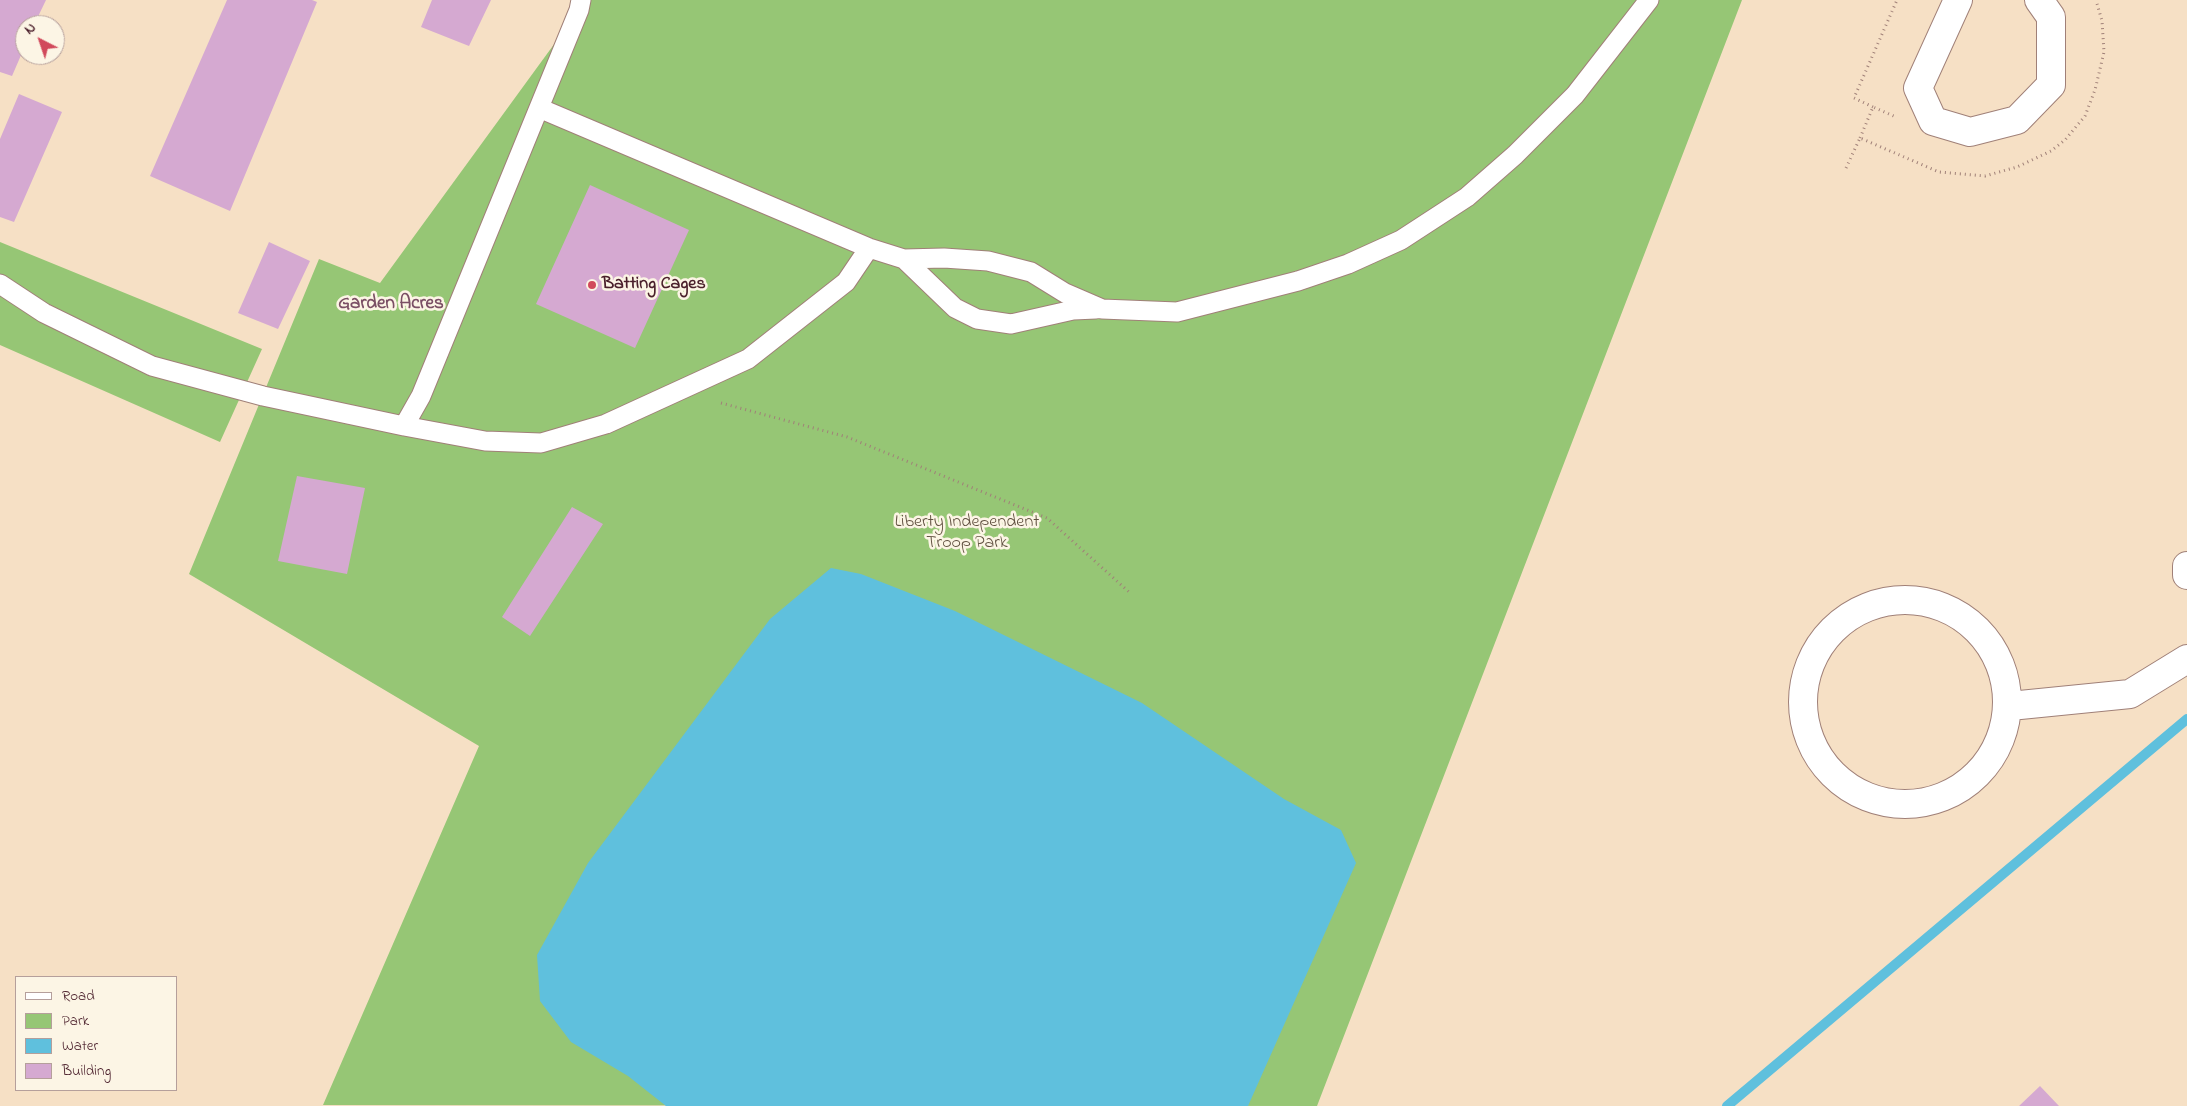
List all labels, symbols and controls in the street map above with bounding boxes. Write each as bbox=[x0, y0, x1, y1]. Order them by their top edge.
north arrow bbox=[15, 15, 65, 65]
text: N bbox=[20, 18, 41, 40]
place label: Batting Cages bbox=[602, 274, 706, 296]
marker: Batting Cages bbox=[586, 279, 598, 291]
district label: Garden Acres bbox=[338, 294, 444, 316]
park label: Liberty Independent Troop Park bbox=[895, 512, 1039, 554]
legend bbox=[15, 976, 178, 1091]
text: Road bbox=[62, 985, 95, 1007]
text: Park bbox=[62, 1010, 89, 1032]
text: Water bbox=[62, 1035, 98, 1057]
text: Building bbox=[62, 1060, 111, 1082]

